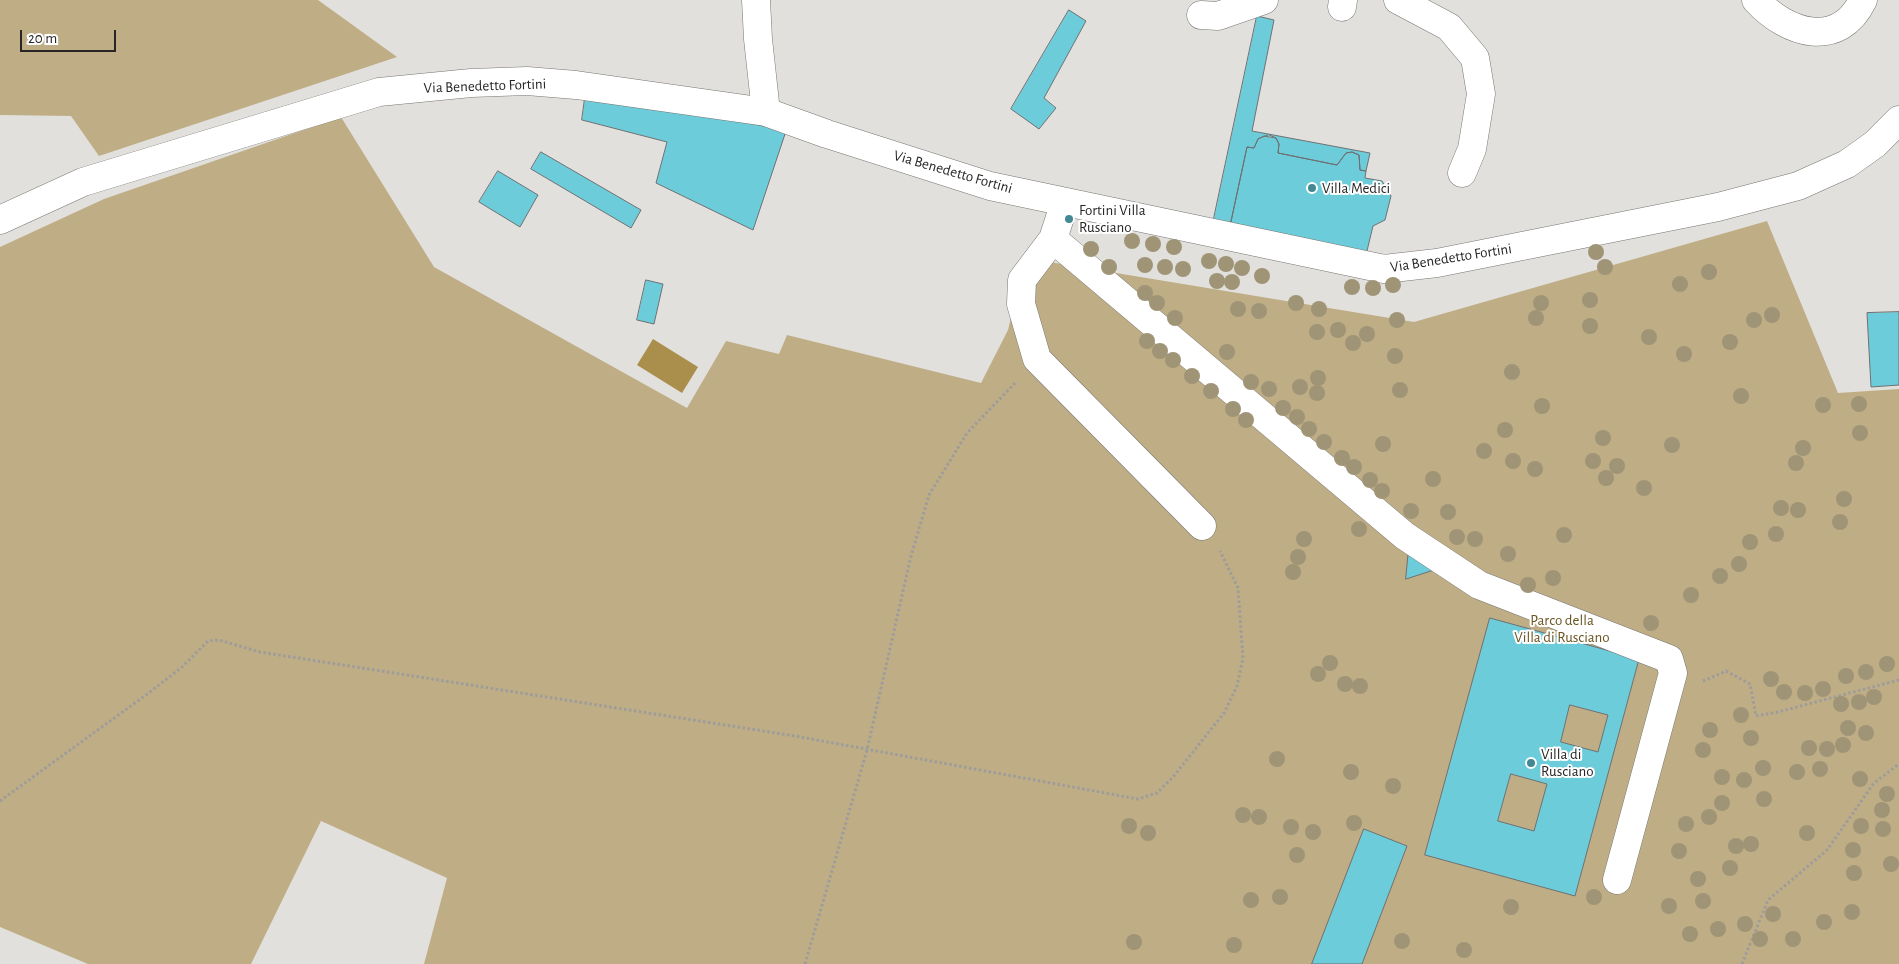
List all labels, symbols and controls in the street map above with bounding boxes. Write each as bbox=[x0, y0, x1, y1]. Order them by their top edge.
scale bar bbox=[22, 20, 119, 52]
text: 20 m bbox=[28, 31, 57, 46]
street label: Via Benedetto Fortini bbox=[423, 75, 547, 97]
street label: Via Benedetto Fortini bbox=[892, 146, 1014, 198]
place label: Villa Medici bbox=[1322, 179, 1390, 197]
marker: Villa Medici bbox=[1306, 182, 1318, 194]
place label: Fortini Villa Rusciano bbox=[1079, 201, 1146, 236]
marker: Fortini Villa Rusciano bbox=[1063, 213, 1075, 225]
street label: Via Benedetto Fortini bbox=[1389, 240, 1513, 276]
park label: Parco della Villa di Rusciano bbox=[1514, 611, 1610, 646]
place label: Villa di Rusciano bbox=[1541, 745, 1594, 780]
marker: Villa di Rusciano bbox=[1525, 757, 1537, 769]

